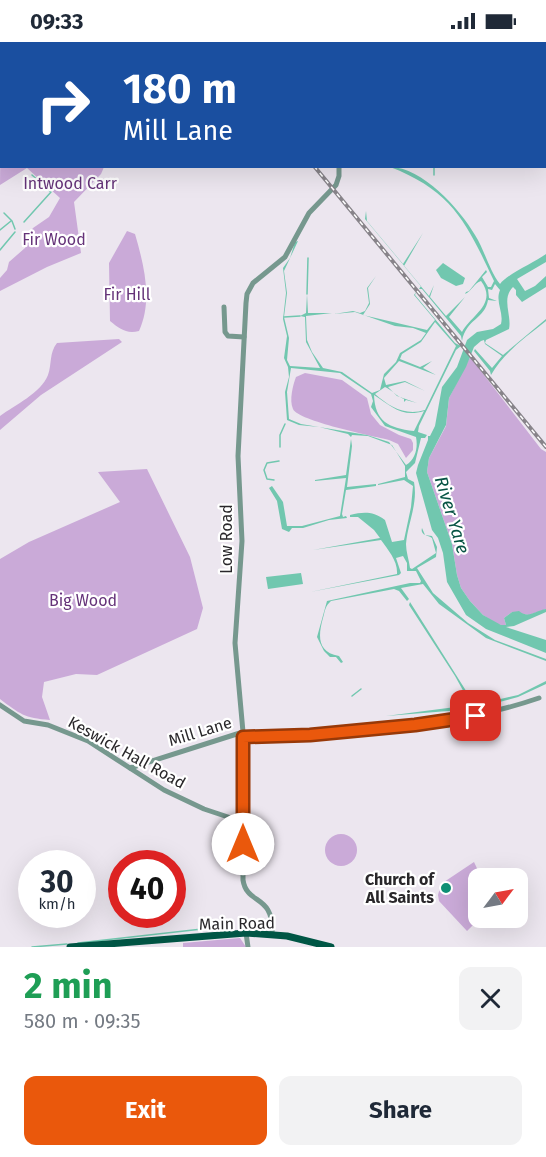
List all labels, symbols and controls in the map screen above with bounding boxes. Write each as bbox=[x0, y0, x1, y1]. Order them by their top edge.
text: 09:33 bbox=[30, 8, 83, 35]
text: 180 m bbox=[123, 64, 237, 114]
icon: right bbox=[24, 66, 102, 144]
text: Mill Lane bbox=[123, 115, 233, 147]
park label: Intwood Carr bbox=[23, 174, 118, 193]
park label: Fir Wood bbox=[22, 230, 86, 249]
park label: Fir Hill bbox=[104, 285, 151, 304]
water label: River Yare bbox=[430, 474, 474, 556]
street label: Low Road bbox=[217, 504, 236, 574]
park label: Big Wood bbox=[49, 591, 117, 610]
pin bbox=[450, 690, 501, 741]
icon: arrive bbox=[459, 699, 492, 732]
street label: Keswick Hall Road bbox=[65, 712, 189, 793]
street label: Mill Lane bbox=[166, 713, 234, 750]
position arrow bbox=[211, 812, 275, 876]
speed limit sign: 40 bbox=[108, 850, 186, 928]
text: 30 bbox=[40, 864, 74, 900]
north arrow bbox=[468, 868, 528, 928]
map controls bbox=[468, 868, 528, 928]
place label: Church of All Saints bbox=[365, 870, 435, 907]
marker: Church of All Saints bbox=[439, 881, 453, 895]
text: km/h bbox=[38, 895, 76, 913]
street label: Main Road bbox=[199, 913, 275, 934]
text: 2 min bbox=[24, 964, 113, 1008]
button: close bbox=[459, 967, 522, 1030]
text: 580 m · 09:35 bbox=[24, 1009, 140, 1033]
button: Exit bbox=[24, 1076, 267, 1145]
button: Share bbox=[279, 1076, 522, 1145]

